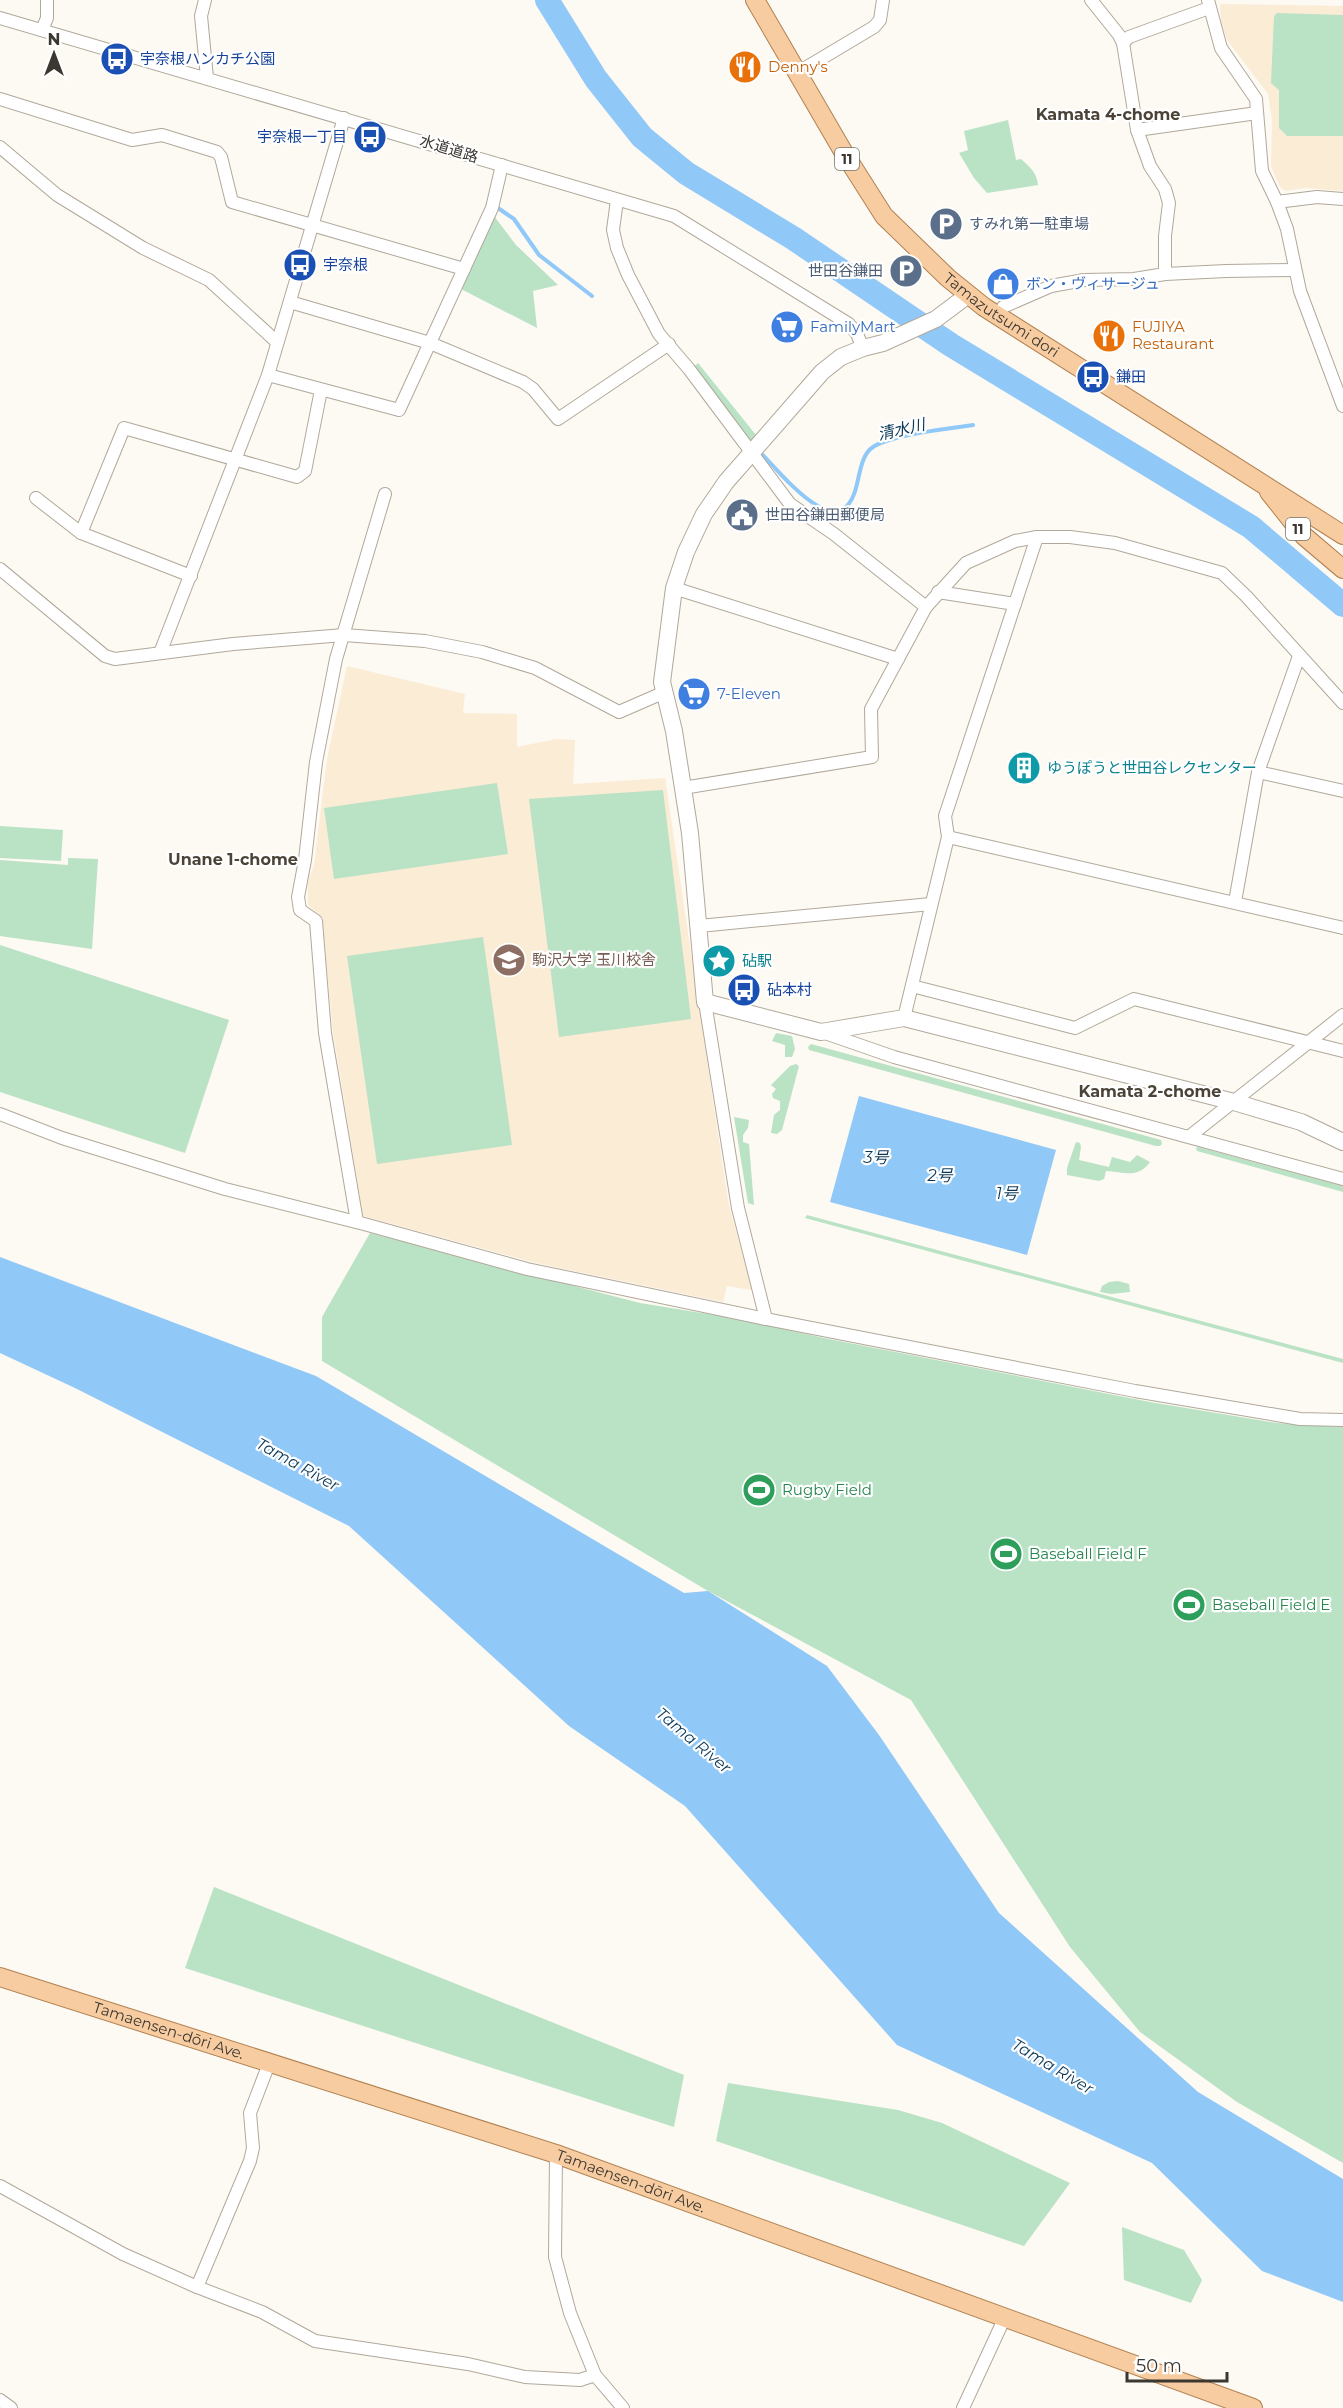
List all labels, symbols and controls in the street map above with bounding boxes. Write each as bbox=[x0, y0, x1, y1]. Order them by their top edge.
north arrow bbox=[24, 24, 84, 84]
text: N bbox=[48, 30, 60, 49]
bus stop icon: 宇奈根ハンカチ公園 bbox=[99, 41, 135, 77]
place label: 宇奈根ハンカチ公園 bbox=[140, 49, 275, 68]
restaurant icon: Denny's bbox=[727, 49, 763, 85]
place label: Denny's bbox=[768, 57, 828, 76]
district label: Kamata 4-chome bbox=[1036, 105, 1180, 124]
bus stop icon: 宇奈根一丁目 bbox=[352, 119, 388, 155]
place label: 宇奈根一丁目 bbox=[257, 127, 347, 146]
street label: 水道道路 bbox=[418, 131, 481, 166]
road number: 11 bbox=[835, 148, 859, 170]
parking icon: すみれ第一駐車場 bbox=[928, 206, 964, 242]
place label: すみれ第一駐車場 bbox=[969, 214, 1089, 233]
bus stop icon: 宇奈根 bbox=[282, 247, 318, 283]
parking icon: 世田谷鎌田 bbox=[888, 253, 924, 289]
place label: 宇奈根 bbox=[323, 255, 368, 274]
place label: 世田谷鎌田 bbox=[808, 261, 883, 280]
shop icon: ボン・ヴィサージュ bbox=[985, 266, 1021, 302]
street label: Tamazutsumi dori bbox=[940, 268, 1063, 361]
place label: ボン・ヴィサージュ bbox=[1026, 274, 1160, 293]
supermarket icon: FamilyMart bbox=[769, 309, 805, 345]
place label: FamilyMart bbox=[810, 317, 896, 336]
place label: FUJIYA Restaurant bbox=[1132, 317, 1214, 353]
restaurant icon: FUJIYA Restaurant bbox=[1091, 318, 1127, 354]
bus stop icon: 鎌田 bbox=[1075, 359, 1111, 395]
place label: 鎌田 bbox=[1116, 367, 1146, 386]
water label: 清水川 bbox=[876, 414, 929, 444]
public building icon: 世田谷鎌田郵便局 bbox=[724, 497, 760, 533]
place label: 世田谷鎌田郵便局 bbox=[765, 505, 885, 524]
road number: 11 bbox=[1286, 518, 1310, 540]
supermarket icon: 7-Eleven bbox=[676, 676, 712, 712]
place label: 7-Eleven bbox=[717, 684, 781, 703]
building icon: ゆうぽうと世田谷レクセンター bbox=[1006, 750, 1042, 786]
place label: ゆうぽうと世田谷レクセンター bbox=[1047, 758, 1257, 777]
district label: Unane 1-chome bbox=[168, 850, 298, 869]
school or university icon: 駒沢大学 玉川校舎 bbox=[491, 942, 527, 978]
place icon: 砧駅 bbox=[701, 943, 737, 979]
place label: 駒沢大学 玉川校舎 bbox=[532, 950, 656, 969]
place label: 砧駅 bbox=[742, 951, 772, 970]
bus stop icon: 砧本村 bbox=[726, 972, 762, 1008]
place label: 砧本村 bbox=[767, 980, 812, 999]
district label: Kamata 2-chome bbox=[1079, 1082, 1221, 1101]
water label: 3号 bbox=[862, 1148, 890, 1167]
water label: 2号 bbox=[926, 1166, 954, 1185]
water label: 1号 bbox=[996, 1184, 1019, 1203]
water label: Tama River bbox=[253, 1434, 343, 1495]
sports icon: Rugby Field bbox=[741, 1472, 777, 1508]
place label: Rugby Field bbox=[782, 1480, 872, 1499]
sports icon: Baseball Field F bbox=[988, 1536, 1024, 1572]
place label: Baseball Field F bbox=[1029, 1544, 1147, 1563]
sports icon: Baseball Field E bbox=[1171, 1587, 1207, 1623]
place label: Baseball Field E bbox=[1212, 1595, 1330, 1614]
water label: Tama River bbox=[653, 1704, 735, 1777]
street label: Tamaensen-dōri Ave. bbox=[91, 1997, 247, 2063]
water label: Tama River bbox=[1009, 2035, 1097, 2098]
street label: Tamaensen-dōri Ave. bbox=[554, 2145, 708, 2217]
scale bar bbox=[1127, 2345, 1228, 2383]
text: 50 m bbox=[1136, 2355, 1182, 2377]

